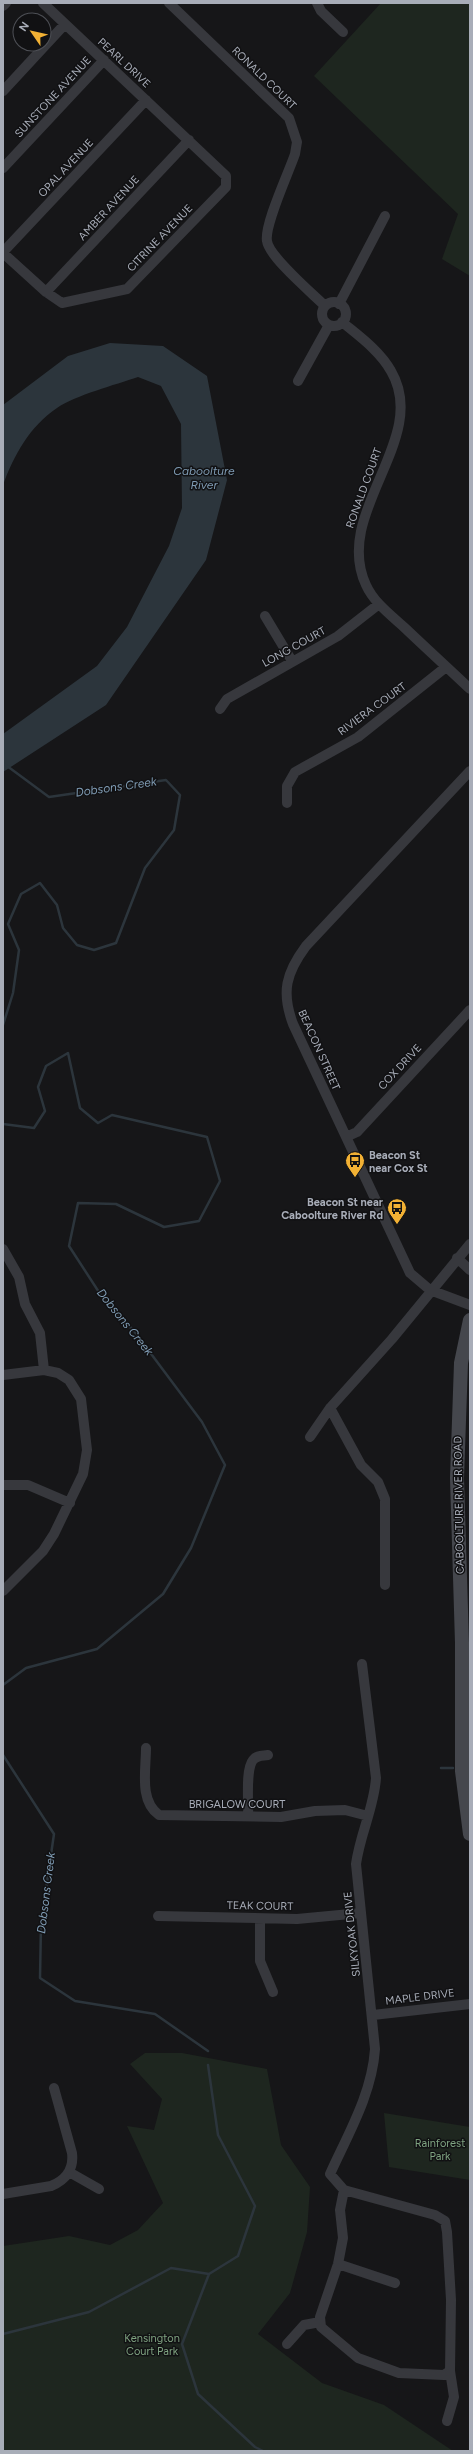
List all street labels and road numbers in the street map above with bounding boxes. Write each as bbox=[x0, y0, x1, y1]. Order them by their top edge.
street label: PEARL DRIVE bbox=[95, 35, 153, 91]
street label: RONALD COURT bbox=[229, 44, 299, 112]
street label: SUNSTONE AVENUE bbox=[12, 54, 94, 140]
street label: OPAL AVENUE bbox=[36, 136, 96, 200]
street label: AMBER AVENUE bbox=[76, 173, 142, 243]
street label: CITRINE AVENUE bbox=[125, 202, 195, 274]
street label: RONALD COURT bbox=[343, 446, 385, 530]
street label: LONG COURT bbox=[260, 624, 328, 670]
street label: RIVIERA COURT bbox=[335, 680, 409, 738]
street label: BEACON STREET bbox=[295, 1008, 343, 1092]
street label: COX DRIVE bbox=[376, 1042, 424, 1092]
street label: CABOOLTURE RIVER ROAD bbox=[451, 1435, 467, 1574]
street label: BRIGALOW COURT bbox=[189, 1798, 285, 1811]
street label: SILKYOAK DRIVE bbox=[341, 1891, 363, 1977]
street label: TEAK COURT bbox=[227, 1899, 293, 1913]
street label: MAPLE DRIVE bbox=[385, 1986, 455, 2008]

